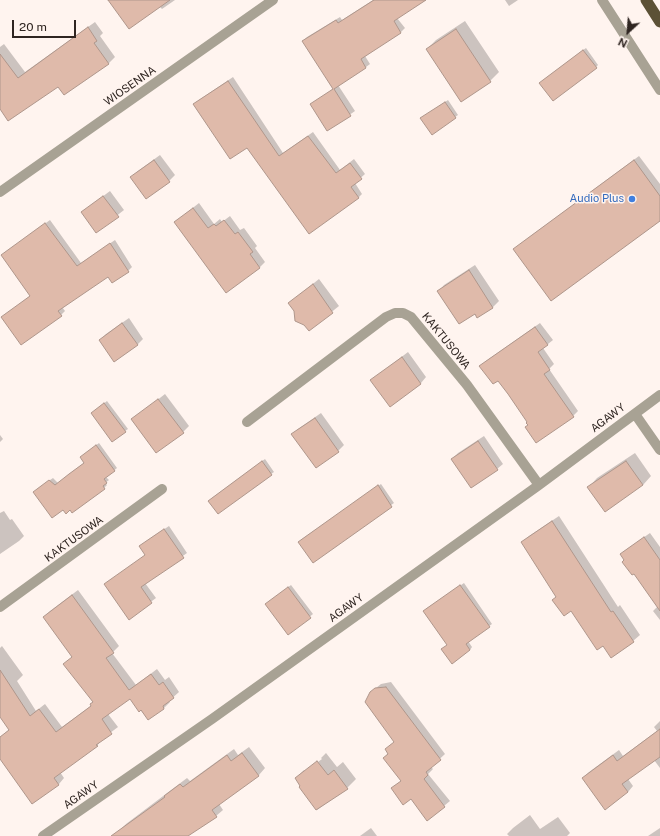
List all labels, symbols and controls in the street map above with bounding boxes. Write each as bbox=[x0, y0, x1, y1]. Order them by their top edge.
scale bar bbox=[14, 12, 78, 38]
north arrow bbox=[608, 12, 648, 52]
text: 20 m bbox=[19, 20, 47, 34]
text: N bbox=[616, 36, 629, 50]
street label: WIOSENNA bbox=[102, 63, 158, 109]
place label: Audio Plus bbox=[570, 192, 624, 206]
marker: Audio Plus bbox=[627, 194, 637, 204]
street label: KAKTUSOWA bbox=[419, 310, 473, 372]
street label: AGAWY bbox=[588, 401, 628, 435]
street label: KAKTUSOWA bbox=[42, 513, 106, 565]
street label: AGAWY bbox=[326, 591, 366, 625]
street label: AGAWY bbox=[61, 778, 101, 812]

